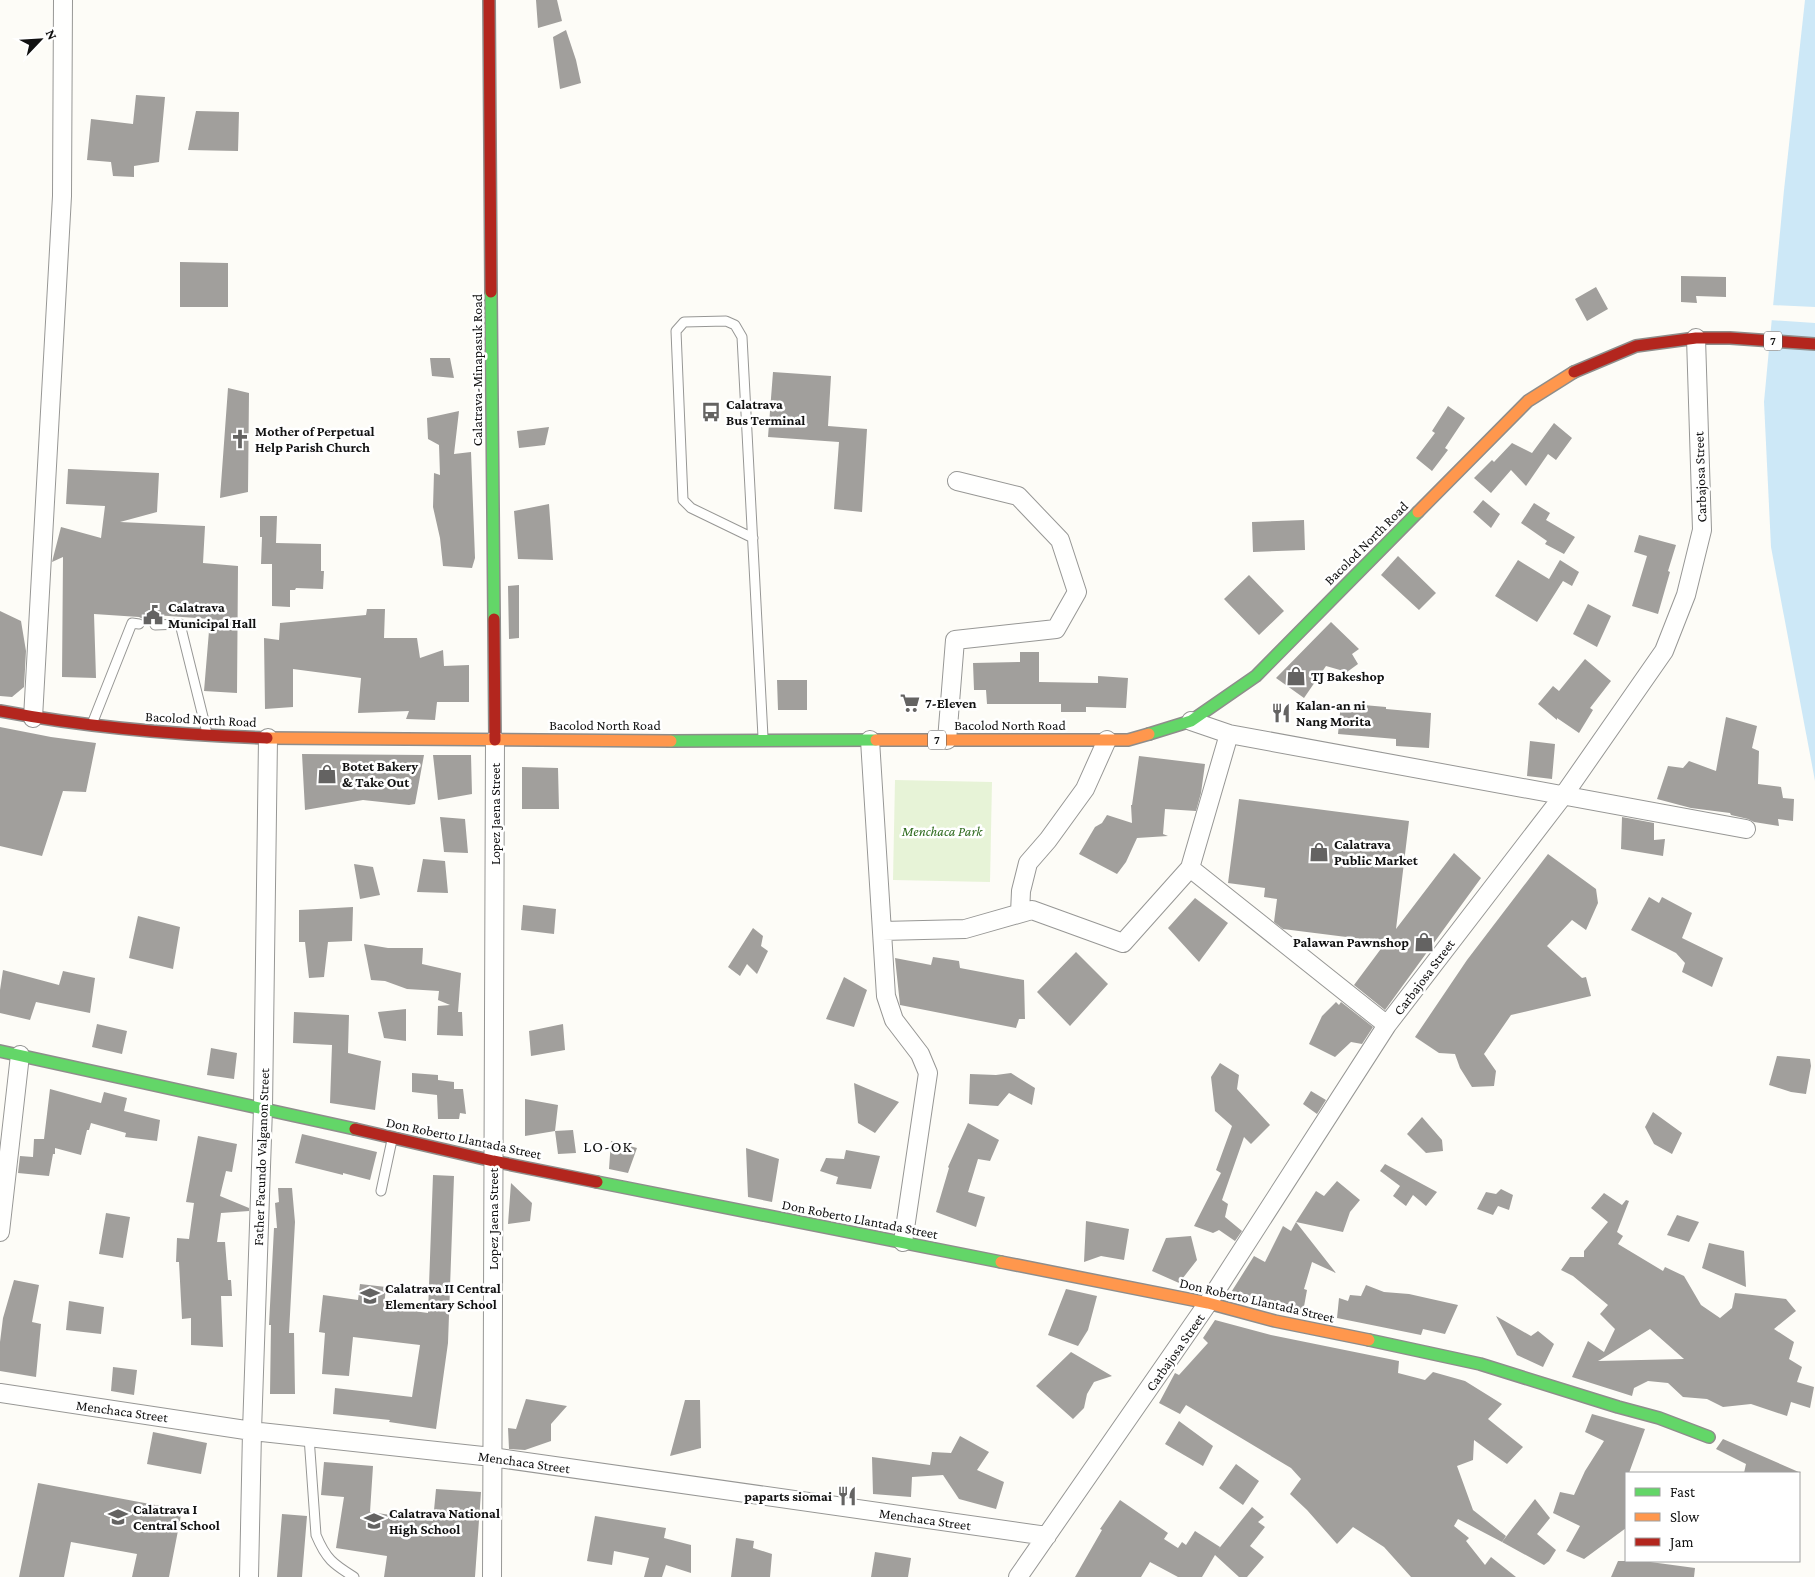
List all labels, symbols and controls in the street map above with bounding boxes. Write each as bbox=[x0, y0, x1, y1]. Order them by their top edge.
north arrow bbox=[15, 15, 65, 65]
text: N bbox=[43, 27, 61, 43]
street label: Calatrava-Minapasuk Road bbox=[469, 293, 485, 446]
road number: 7 bbox=[1764, 332, 1782, 351]
place label: Calatrava Bus Terminal bbox=[726, 396, 805, 428]
bus stop icon: Calatrava Bus Terminal bbox=[700, 401, 722, 423]
place label: Mother of Perpetual Help Parish Church bbox=[255, 423, 375, 455]
church icon: Mother of Perpetual Help Parish Church bbox=[229, 428, 251, 450]
street label: Carbajosa Street bbox=[1690, 431, 1711, 523]
street label: Bacolod North Road bbox=[1321, 497, 1412, 588]
place label: Calatrava Municipal Hall bbox=[168, 599, 256, 631]
public building icon: Calatrava Municipal Hall bbox=[142, 604, 164, 626]
shop icon: TJ Bakeshop bbox=[1285, 665, 1307, 687]
place label: TJ Bakeshop bbox=[1311, 668, 1385, 684]
supermarket icon: 7-Eleven bbox=[899, 692, 921, 714]
place label: 7-Eleven bbox=[925, 695, 976, 711]
place label: Kalan-an ni Nang Morita bbox=[1296, 697, 1371, 729]
restaurant icon: Kalan-an ni Nang Morita bbox=[1270, 702, 1292, 724]
street label: Bacolod North Road bbox=[145, 708, 258, 730]
street label: Bacolod North Road bbox=[549, 717, 661, 733]
street label: Bacolod North Road bbox=[954, 717, 1066, 733]
road number: 7 bbox=[928, 730, 946, 750]
place label: Botet Bakery & Take Out bbox=[342, 758, 418, 790]
shop icon: Botet Bakery & Take Out bbox=[316, 763, 338, 785]
street label: Lopez Jaena Street bbox=[487, 763, 503, 865]
park label: Menchaca Park bbox=[901, 823, 983, 839]
place label: Calatrava Public Market bbox=[1334, 836, 1419, 868]
shop icon: Calatrava Public Market bbox=[1308, 841, 1330, 863]
shop icon: Palawan Pawnshop bbox=[1413, 931, 1435, 953]
place label: Palawan Pawnshop bbox=[1293, 934, 1409, 950]
street label: Carbajosa Street bbox=[1390, 936, 1459, 1019]
street label: Father Facundo Valganon Street bbox=[250, 1067, 272, 1246]
street label: Don Roberto Llantada Street bbox=[385, 1114, 543, 1162]
district label: LO-OK bbox=[583, 1138, 633, 1155]
street label: Lopez Jaena Street bbox=[485, 1168, 501, 1270]
street label: Don Roberto Llantada Street bbox=[781, 1196, 940, 1242]
street label: Don Roberto Llantada Street bbox=[1178, 1274, 1336, 1326]
place label: Calatrava II Central Elementary School bbox=[385, 1280, 501, 1312]
school or university icon: Calatrava II Central Elementary School bbox=[359, 1285, 381, 1307]
street label: Carbajosa Street bbox=[1142, 1310, 1209, 1394]
street label: Menchaca Street bbox=[75, 1397, 169, 1425]
street label: Menchaca Street bbox=[477, 1448, 571, 1476]
legend bbox=[1625, 1472, 1800, 1562]
text: Fast bbox=[1670, 1484, 1696, 1500]
restaurant icon: paparts siomai bbox=[836, 1485, 858, 1507]
place label: paparts siomai bbox=[744, 1488, 832, 1504]
place label: Calatrava I Central School bbox=[133, 1501, 220, 1533]
place label: Calatrava National High School bbox=[389, 1505, 500, 1537]
street label: Menchaca Street bbox=[878, 1505, 972, 1533]
school or university icon: Calatrava I Central School bbox=[107, 1506, 129, 1528]
text: Slow bbox=[1670, 1509, 1700, 1525]
school or university icon: Calatrava National High School bbox=[363, 1510, 385, 1532]
text: Jam bbox=[1668, 1534, 1693, 1551]

